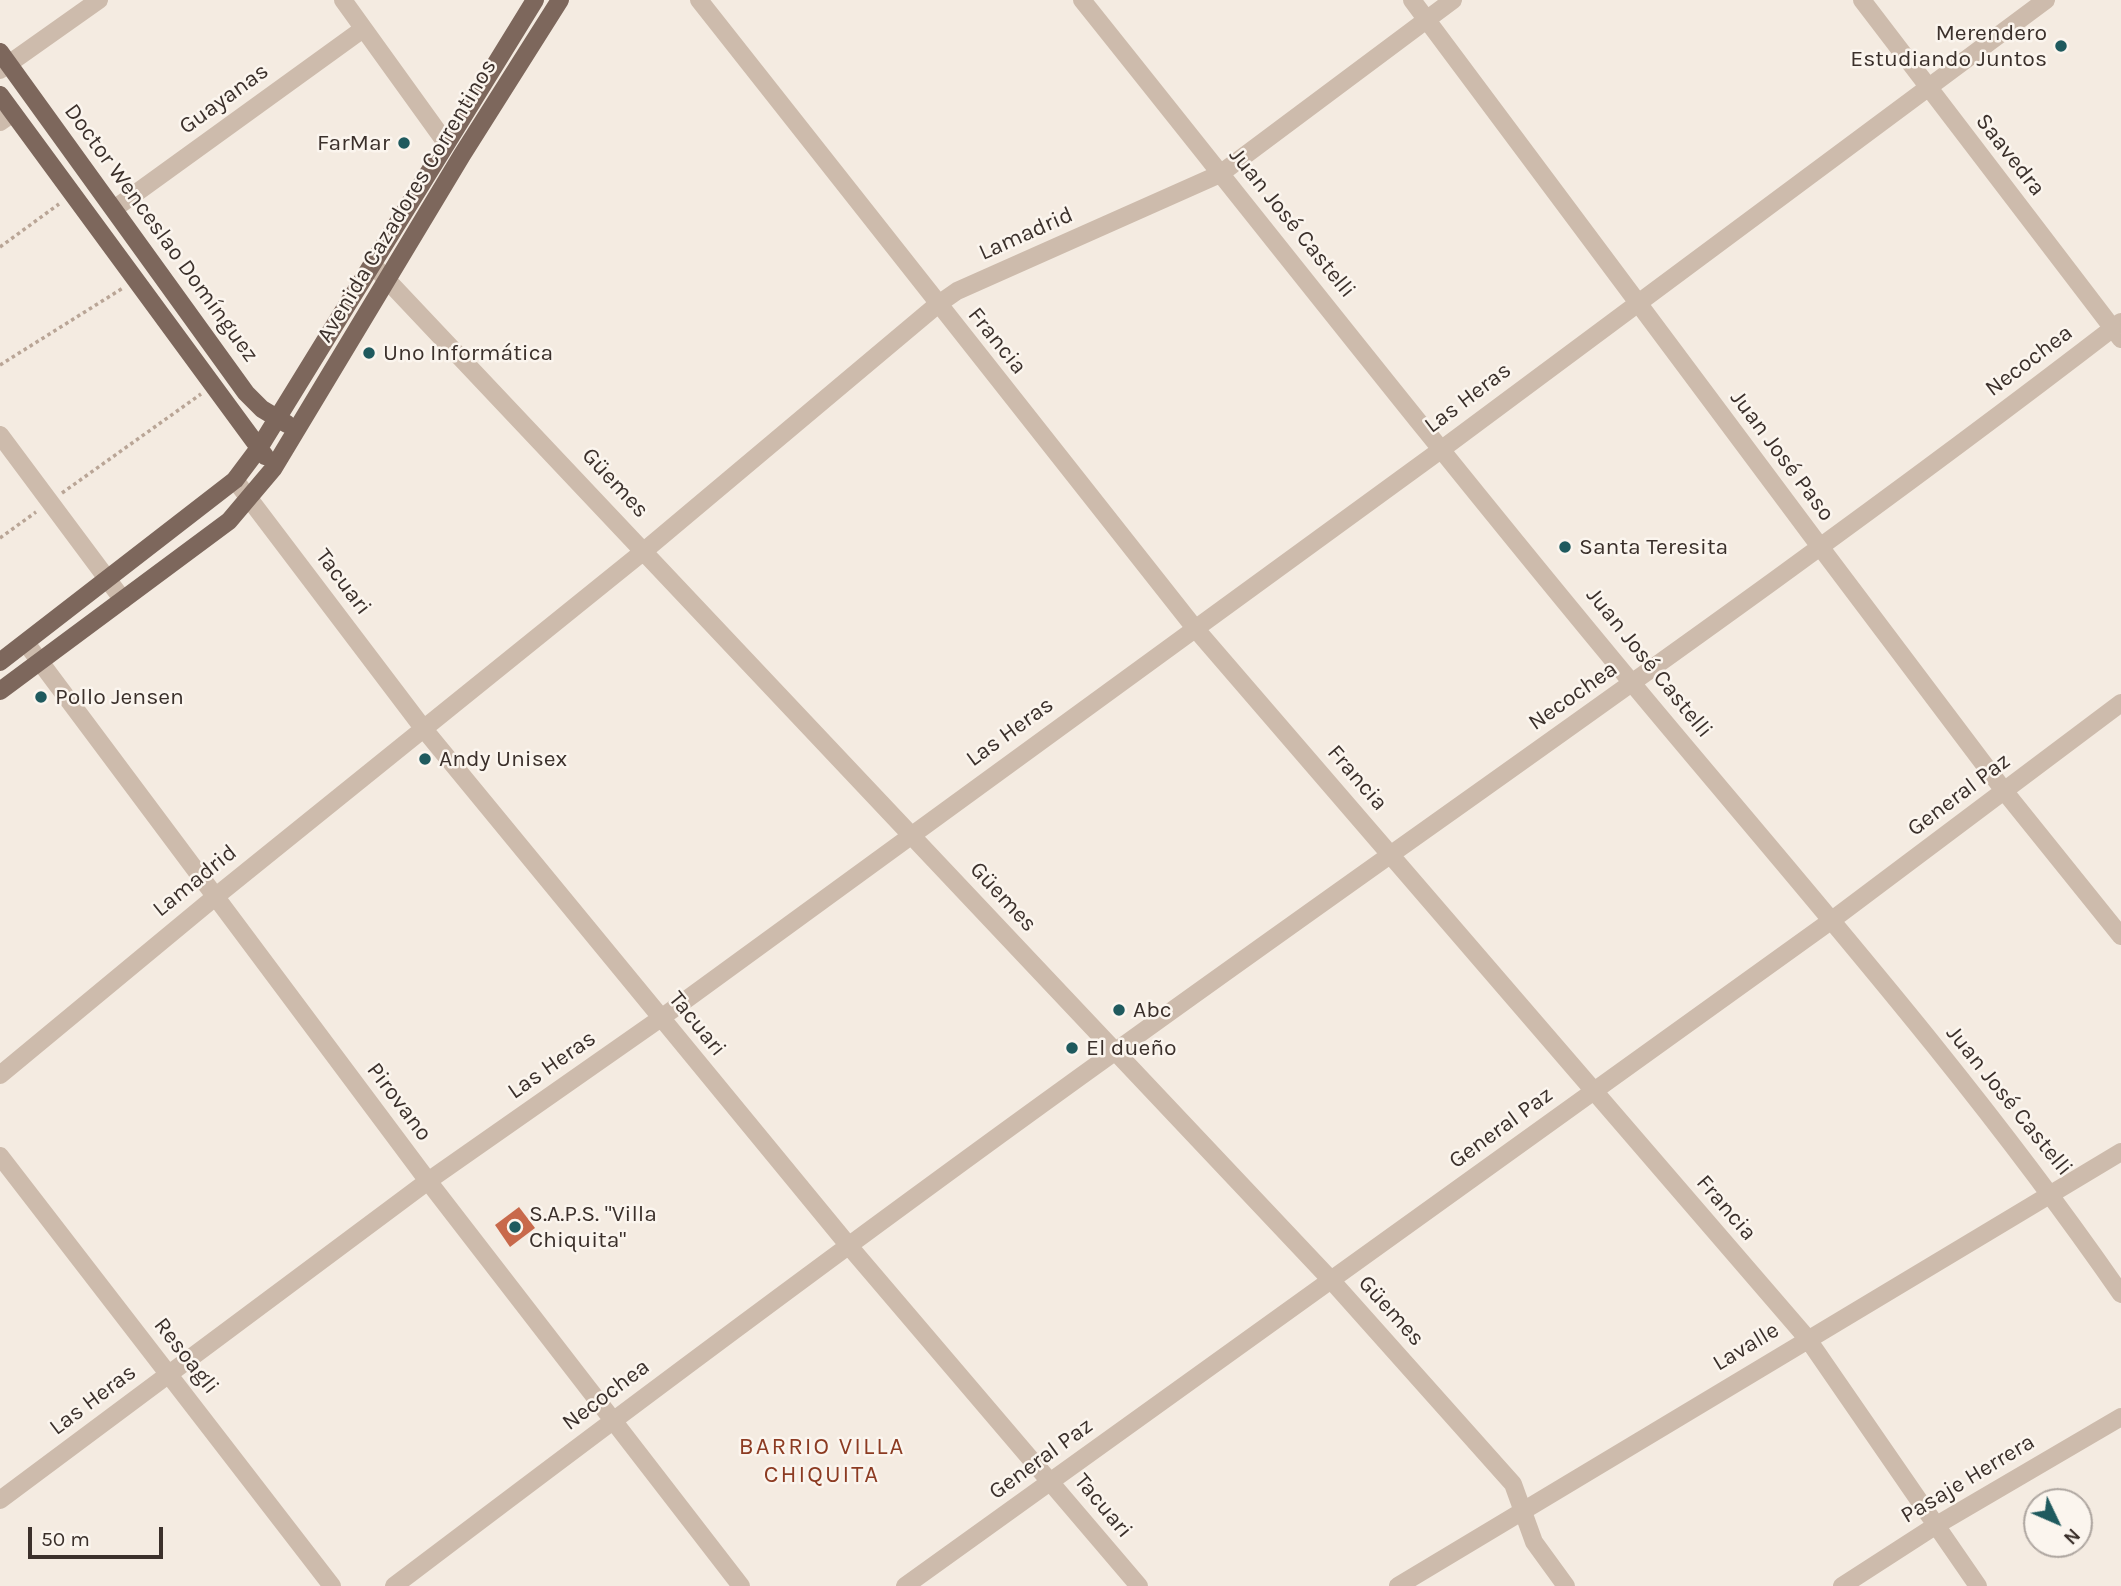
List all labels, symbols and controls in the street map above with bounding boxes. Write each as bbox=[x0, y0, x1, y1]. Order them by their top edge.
place label: Merendero Estudiando Juntos bbox=[1850, 19, 2047, 73]
marker: Merendero Estudiando Juntos bbox=[2053, 38, 2069, 54]
street label: Avenida Cazadores Correntinos bbox=[311, 54, 503, 348]
street label: Guayanas bbox=[174, 57, 274, 141]
street label: Doctor Wenceslao Domínguez bbox=[58, 98, 264, 368]
street label: Saavedra bbox=[1969, 108, 2051, 202]
place label: FarMar bbox=[317, 129, 390, 157]
marker: FarMar bbox=[396, 135, 412, 151]
street label: Juan José Castelli bbox=[1223, 142, 1361, 304]
street label: Lamadrid bbox=[975, 201, 1077, 267]
street label: Francia bbox=[962, 302, 1032, 380]
street label: Necochea bbox=[1980, 319, 2078, 403]
place label: Uno Informática bbox=[383, 339, 553, 367]
marker: Uno Informática bbox=[361, 345, 377, 361]
street label: Las Heras bbox=[1419, 357, 1517, 439]
street label: Juan José Paso bbox=[1724, 385, 1840, 527]
street label: Güemes bbox=[576, 442, 654, 524]
place label: Santa Teresita bbox=[1579, 533, 1728, 561]
marker: Santa Teresita bbox=[1557, 539, 1573, 555]
street label: Tacuari bbox=[309, 543, 377, 621]
street label: Juan José Castelli bbox=[1580, 582, 1718, 744]
street label: Necochea bbox=[1523, 655, 1623, 737]
place label: Pollo Jensen bbox=[55, 683, 184, 711]
marker: Pollo Jensen bbox=[33, 689, 49, 705]
street label: Las Heras bbox=[961, 691, 1059, 773]
street label: Francia bbox=[1321, 739, 1393, 817]
place label: Andy Unisex bbox=[439, 745, 567, 773]
street label: General Paz bbox=[1902, 747, 2016, 843]
marker: Andy Unisex bbox=[417, 751, 433, 767]
street label: Lamadrid bbox=[147, 839, 243, 923]
street label: Güemes bbox=[964, 856, 1042, 938]
street label: Tacuari bbox=[662, 986, 732, 1062]
place label: Abc bbox=[1133, 996, 1172, 1024]
marker: Abc bbox=[1111, 1002, 1127, 1018]
street label: Juan José Castelli bbox=[1940, 1020, 2078, 1182]
street label: Las Heras bbox=[503, 1025, 601, 1105]
place label: El dueño bbox=[1086, 1034, 1177, 1062]
marker: El dueño bbox=[1064, 1040, 1080, 1056]
street label: Pirovano bbox=[361, 1057, 437, 1147]
street label: General Paz bbox=[1444, 1081, 1558, 1175]
street label: Francia bbox=[1690, 1169, 1762, 1247]
place label: S.A.P.S. "Villa Chiquita" bbox=[529, 1200, 657, 1254]
marker: S.A.P.S. "Villa Chiquita" bbox=[507, 1219, 523, 1235]
street label: Güemes bbox=[1352, 1270, 1430, 1352]
street label: Resoagli bbox=[148, 1312, 224, 1400]
street label: Lavalle bbox=[1708, 1317, 1784, 1377]
street label: Necochea bbox=[557, 1353, 655, 1437]
street label: Las Heras bbox=[44, 1359, 142, 1441]
street label: General Paz bbox=[984, 1412, 1098, 1506]
street label: Pasaje Herrera bbox=[1896, 1428, 2040, 1530]
district label: BARRIO VILLA CHIQUITA bbox=[740, 1433, 904, 1489]
street label: Tacuari bbox=[1068, 1468, 1138, 1544]
north arrow bbox=[2023, 1488, 2093, 1558]
scale bar bbox=[32, 1512, 166, 1556]
text: N bbox=[2059, 1524, 2084, 1549]
text: 50 m bbox=[41, 1527, 90, 1551]

